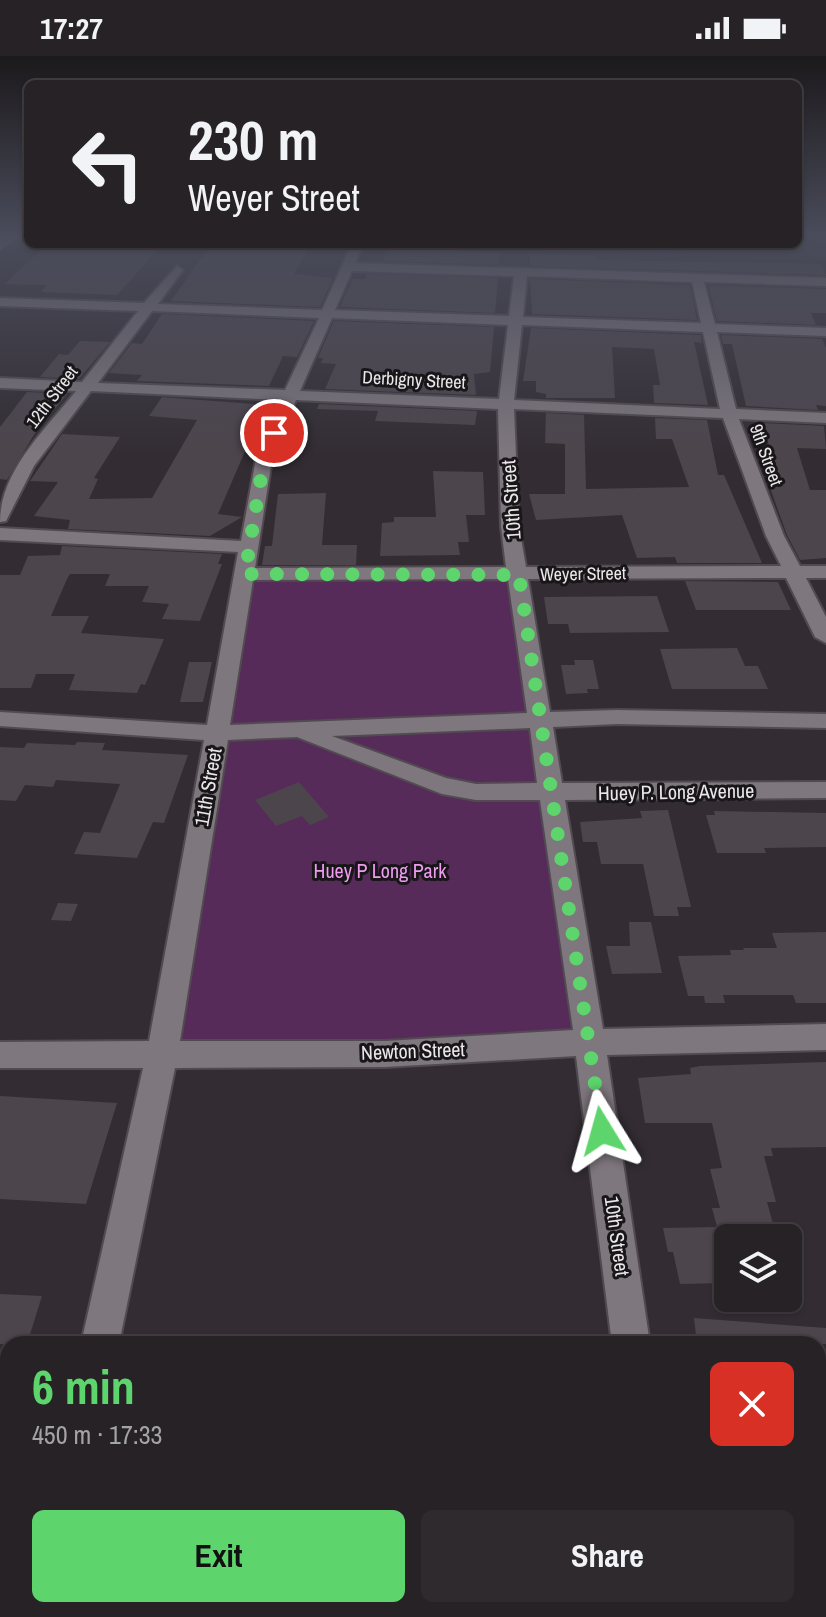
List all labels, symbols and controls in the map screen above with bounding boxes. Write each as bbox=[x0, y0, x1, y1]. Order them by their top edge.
text: 17:27 bbox=[40, 8, 103, 48]
text: 230 m bbox=[188, 102, 318, 177]
icon: left bbox=[56, 112, 160, 216]
text: Weyer Street bbox=[188, 174, 360, 222]
street label: 12th Street bbox=[20, 360, 83, 433]
street label: Derbigny Street bbox=[362, 364, 466, 395]
pin bbox=[240, 399, 308, 467]
icon: arrive bbox=[252, 411, 296, 455]
street label: 9th Street bbox=[744, 420, 789, 489]
street label: 10th Street bbox=[494, 459, 527, 541]
street label: Weyer Street bbox=[540, 560, 626, 587]
street label: 11th Street bbox=[187, 745, 228, 828]
street label: Huey P. Long Avenue bbox=[598, 777, 754, 806]
park label: Huey P Long Park bbox=[314, 857, 447, 884]
street label: Newton Street bbox=[361, 1035, 466, 1066]
position arrow bbox=[560, 1089, 644, 1173]
street label: 10th Street bbox=[599, 1194, 637, 1278]
map controls bbox=[714, 1224, 802, 1312]
button: layers bbox=[714, 1224, 802, 1312]
text: 6 min bbox=[32, 1354, 135, 1419]
button: close bbox=[710, 1362, 794, 1446]
text: 450 m · 17:33 bbox=[32, 1417, 162, 1452]
button: Exit bbox=[32, 1510, 405, 1602]
button: Share bbox=[421, 1510, 794, 1602]

